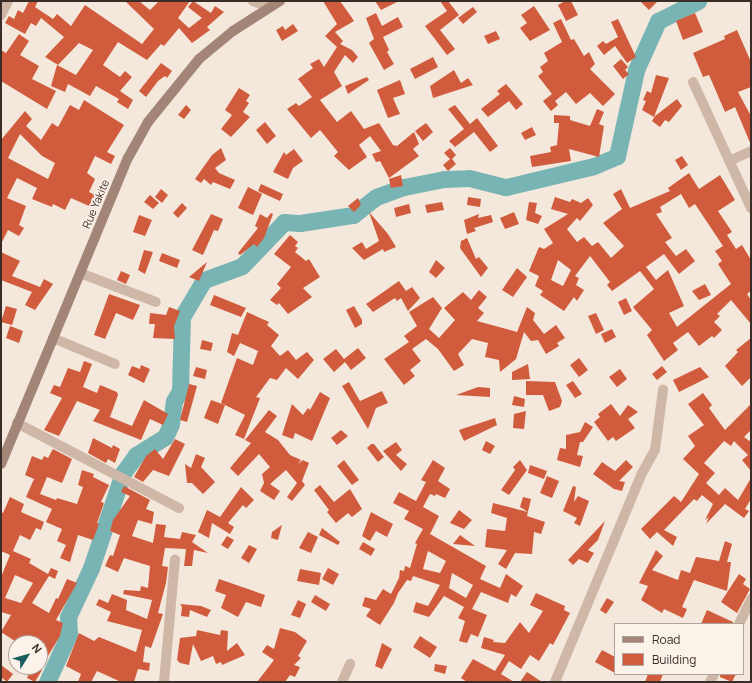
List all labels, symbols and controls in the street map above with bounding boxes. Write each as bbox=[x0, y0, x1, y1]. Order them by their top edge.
street label: Rue Yakite bbox=[80, 177, 112, 231]
legend bbox=[614, 623, 744, 675]
text: Road bbox=[652, 631, 680, 648]
north arrow bbox=[8, 635, 48, 675]
text: N bbox=[29, 640, 46, 656]
text: Building bbox=[652, 651, 696, 668]

